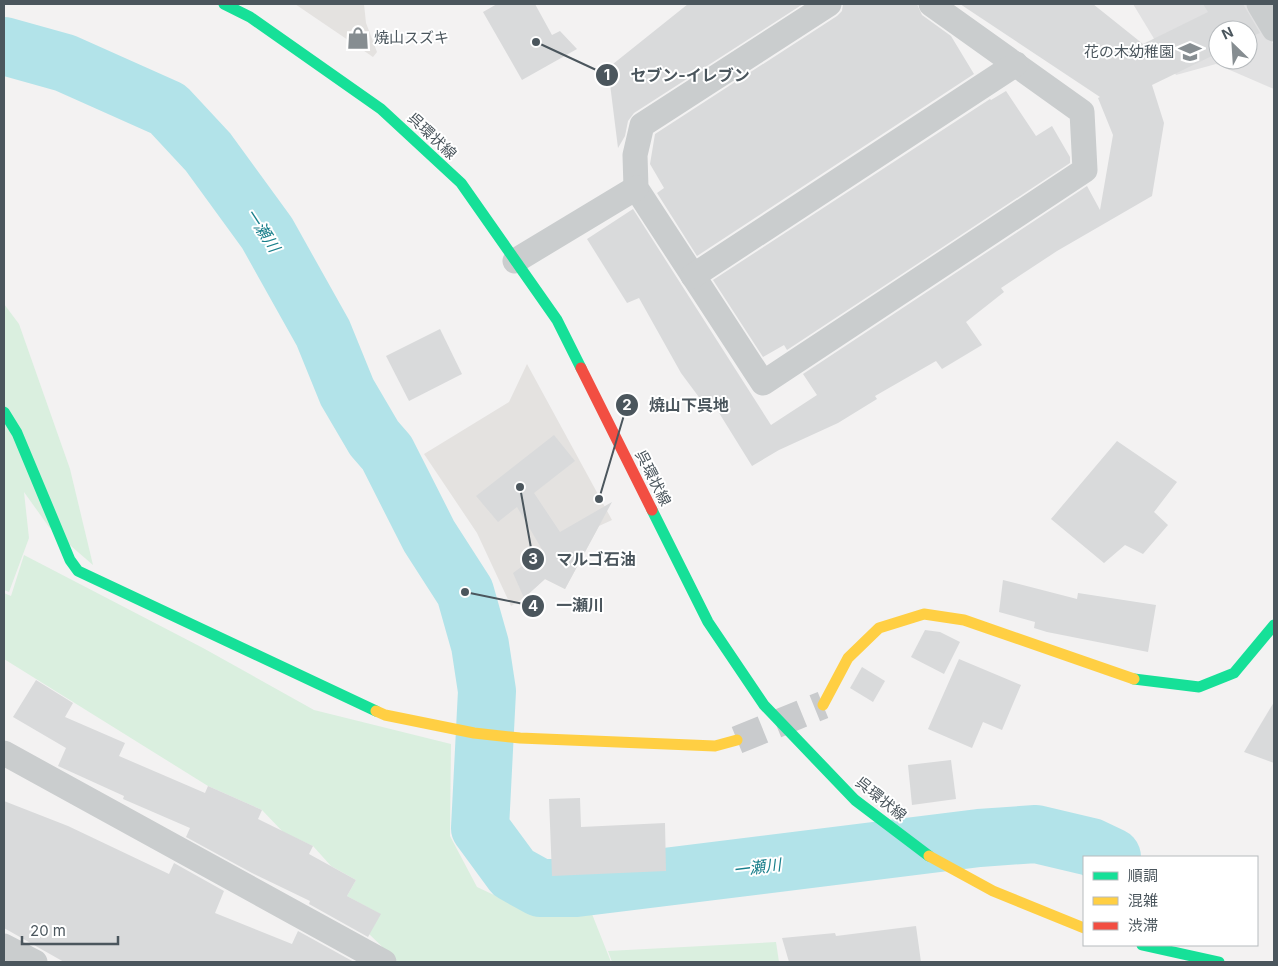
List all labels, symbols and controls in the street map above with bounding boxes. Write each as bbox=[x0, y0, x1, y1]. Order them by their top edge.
north arrow bbox=[1208, 20, 1258, 70]
text: N bbox=[1219, 23, 1236, 43]
shop icon: 焼山スズキ bbox=[345, 25, 371, 51]
place label: 焼山スズキ bbox=[374, 28, 449, 47]
school or university icon: 花の木幼稚園 bbox=[1177, 39, 1203, 65]
place label: 花の木幼稚園 bbox=[1084, 42, 1174, 61]
callout: セブン-イレブン bbox=[595, 60, 759, 91]
text: 1 bbox=[604, 65, 610, 84]
text: セブン-イレブン bbox=[630, 65, 750, 85]
street label: 呉環状線 bbox=[404, 108, 461, 163]
water label: 一瀬川 bbox=[242, 204, 286, 257]
callout: 焼山下呉地 bbox=[614, 390, 739, 421]
text: 2 bbox=[622, 395, 632, 414]
text: 焼山下呉地 bbox=[649, 395, 729, 415]
street label: 呉環状線 bbox=[631, 447, 676, 509]
callout: マルゴ石油 bbox=[521, 544, 646, 575]
text: 3 bbox=[528, 549, 538, 568]
text: マルゴ石油 bbox=[556, 549, 636, 569]
callout: 一瀬川 bbox=[521, 590, 614, 621]
text: 一瀬川 bbox=[556, 595, 604, 615]
text: 4 bbox=[528, 596, 538, 615]
street label: 呉環状線 bbox=[852, 772, 911, 825]
water label: 一瀬川 bbox=[732, 854, 784, 880]
legend bbox=[1083, 856, 1258, 946]
text: 順調 bbox=[1128, 866, 1158, 885]
text: 混雑 bbox=[1128, 891, 1158, 910]
scale bar bbox=[22, 914, 119, 946]
text: 渋滞 bbox=[1128, 916, 1158, 935]
text: 20 m bbox=[30, 921, 66, 940]

